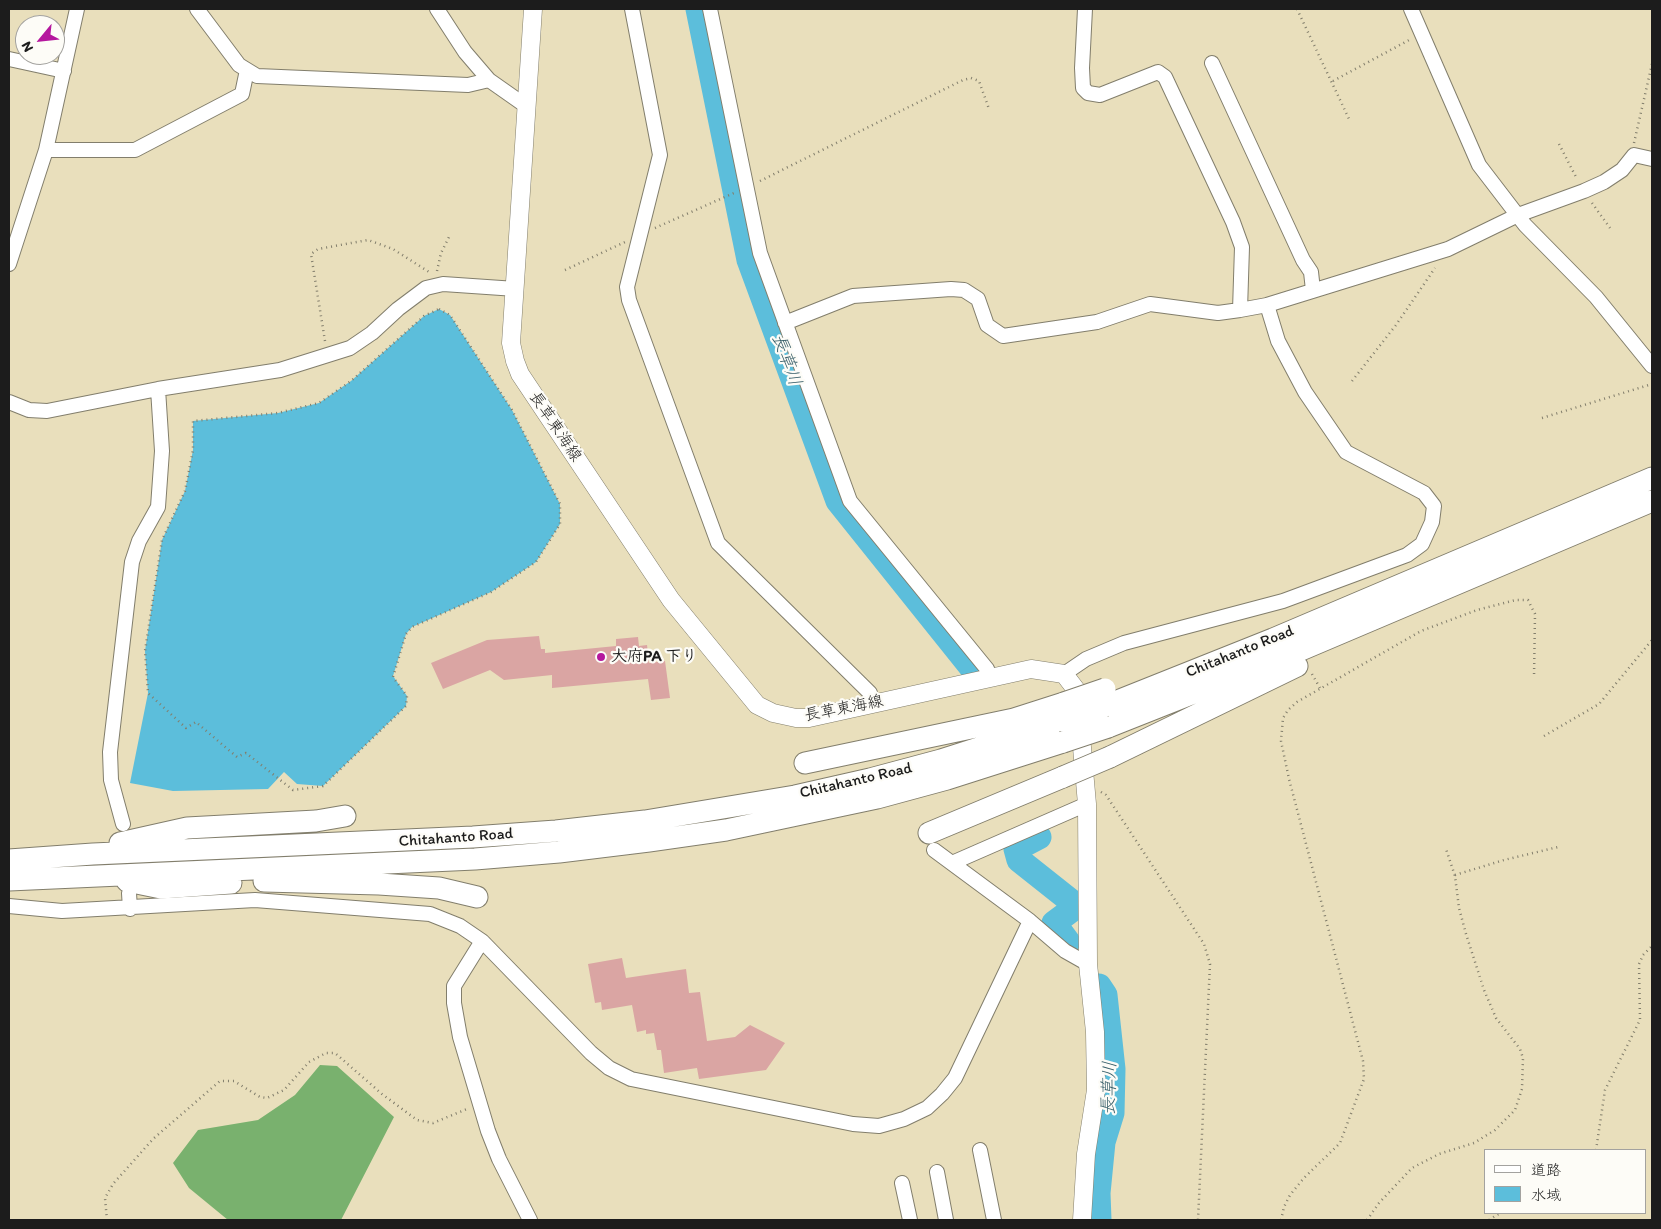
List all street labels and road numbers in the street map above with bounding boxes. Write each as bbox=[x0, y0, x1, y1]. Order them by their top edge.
street label: 長草東海線 bbox=[525, 388, 585, 466]
street label: Chitahanto Road bbox=[1183, 622, 1297, 682]
street label: 長草東海線 bbox=[803, 692, 885, 726]
street label: Chitahanto Road bbox=[798, 759, 914, 803]
street label: Chitahanto Road bbox=[398, 824, 514, 852]

